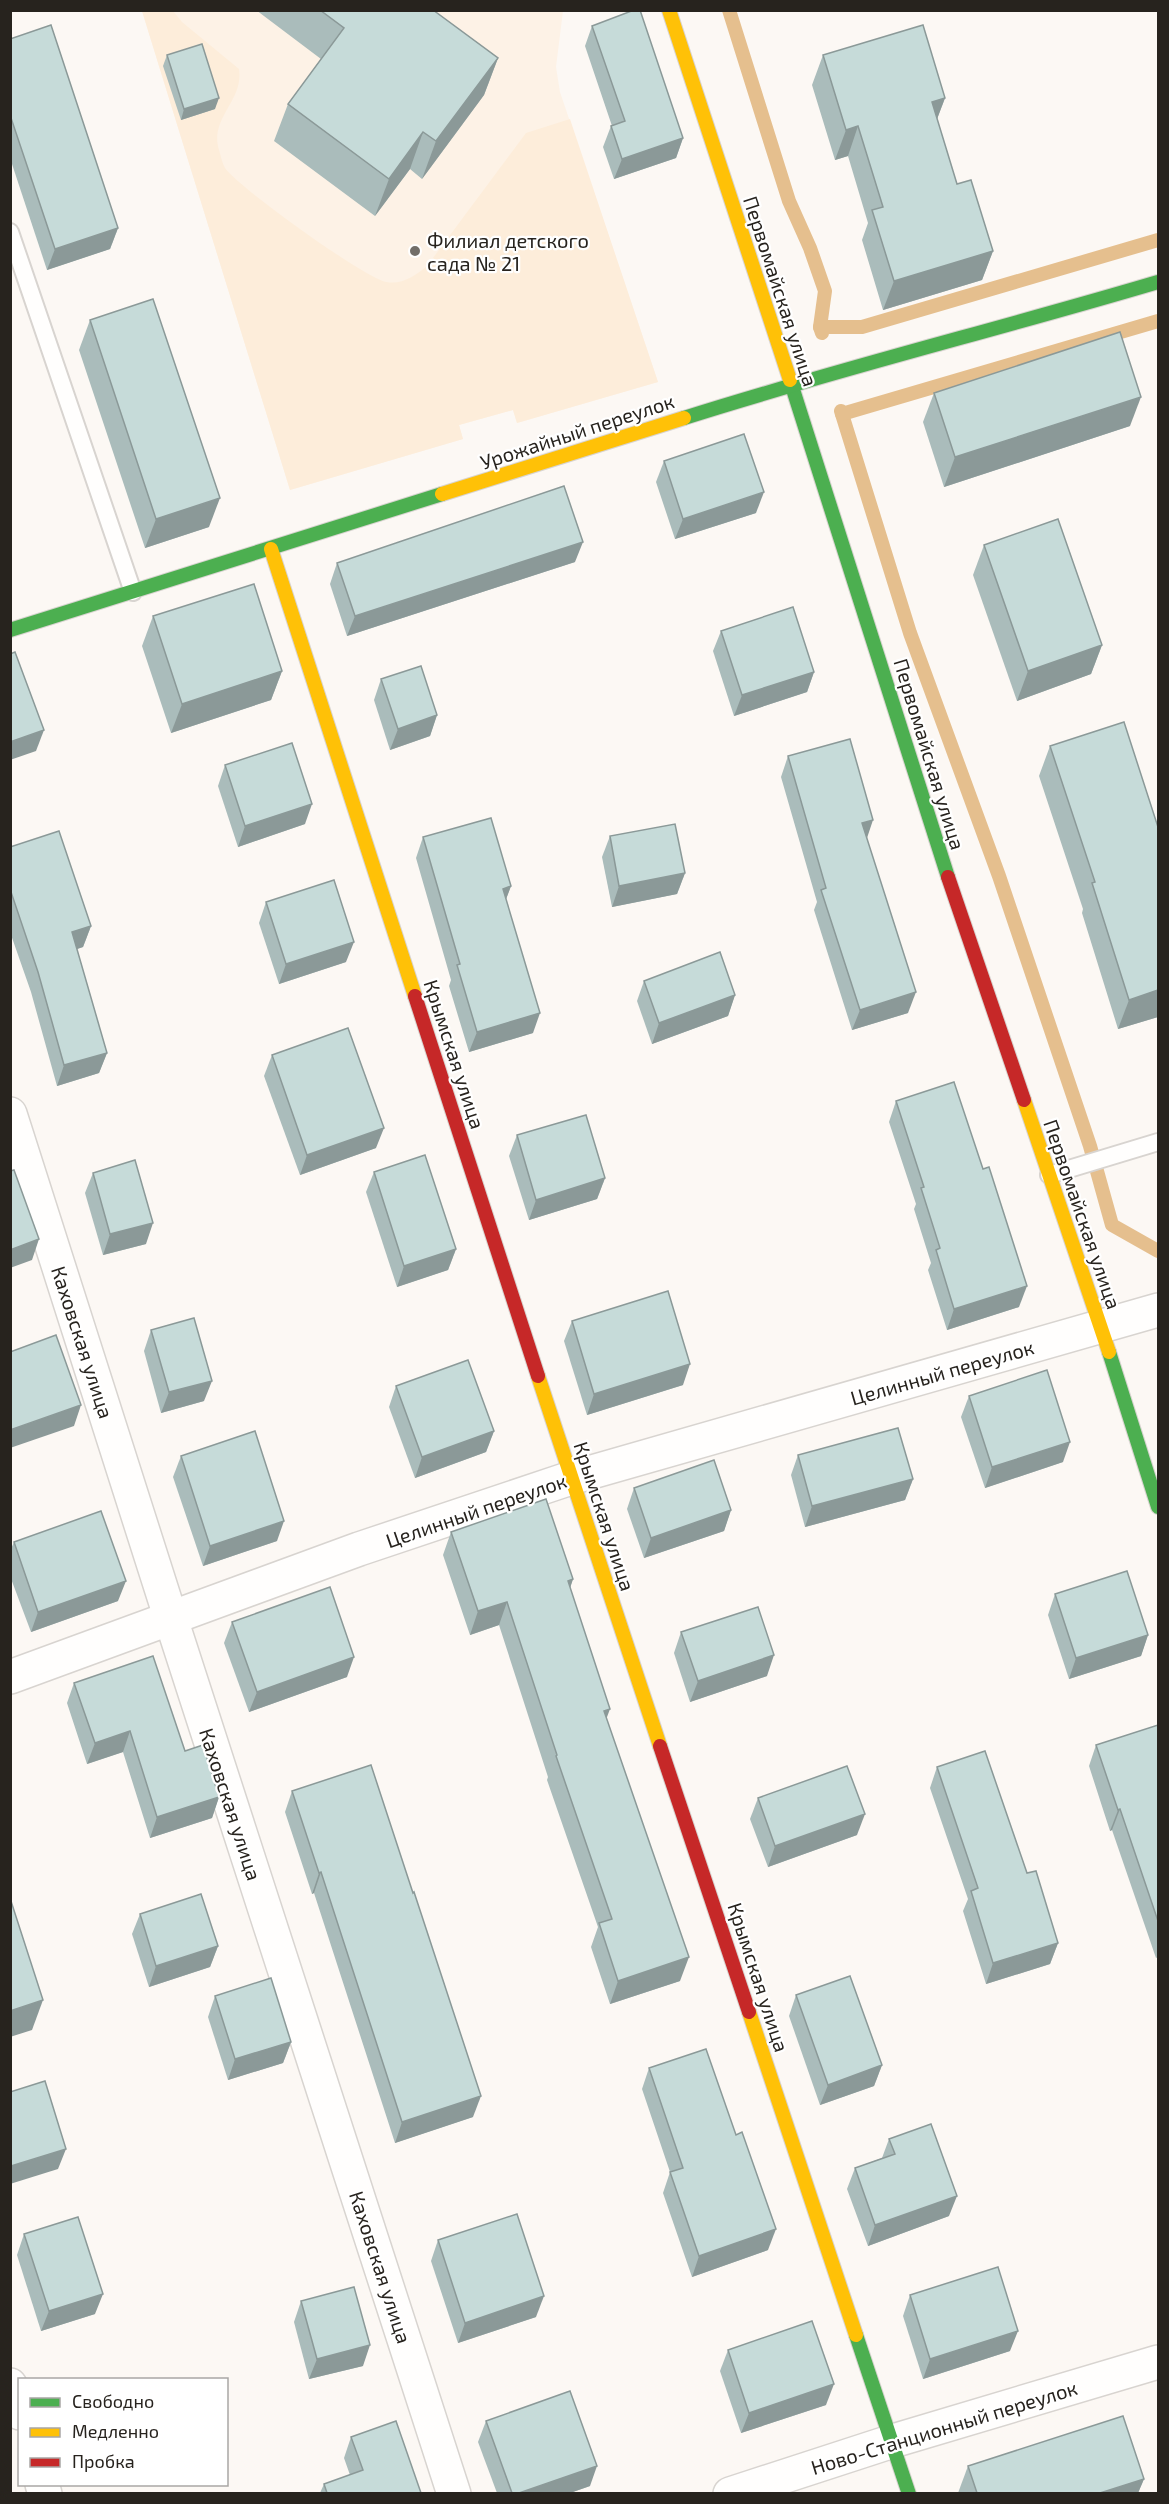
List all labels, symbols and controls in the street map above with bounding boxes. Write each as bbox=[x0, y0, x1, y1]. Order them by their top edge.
street label: Первомайская улица bbox=[738, 193, 823, 390]
place label: Филиал детского сада № 21 bbox=[427, 228, 589, 275]
marker: Филиал детского сада № 21 bbox=[408, 244, 422, 258]
street label: Урожайный переулок bbox=[477, 388, 678, 475]
street label: Первомайская улица bbox=[888, 655, 971, 853]
street label: Крымская улица bbox=[419, 976, 490, 1132]
street label: Первомайская улица bbox=[1038, 1116, 1127, 1312]
street label: Каховская улица bbox=[46, 1263, 119, 1421]
street label: Целинный переулок bbox=[848, 1334, 1037, 1411]
street label: Крымская улица bbox=[569, 1438, 640, 1594]
street label: Целинный переулок bbox=[382, 1468, 570, 1553]
street label: Каховская улица bbox=[194, 1725, 267, 1883]
street label: Крымская улица bbox=[723, 1899, 794, 2055]
street label: Каховская улица bbox=[344, 2188, 417, 2346]
street label: Ново-Станционный переулок bbox=[808, 2375, 1081, 2480]
legend bbox=[18, 2378, 228, 2486]
text: Свободно bbox=[72, 2390, 154, 2412]
text: Медленно bbox=[72, 2420, 159, 2442]
text: Пробка bbox=[72, 2450, 135, 2472]

